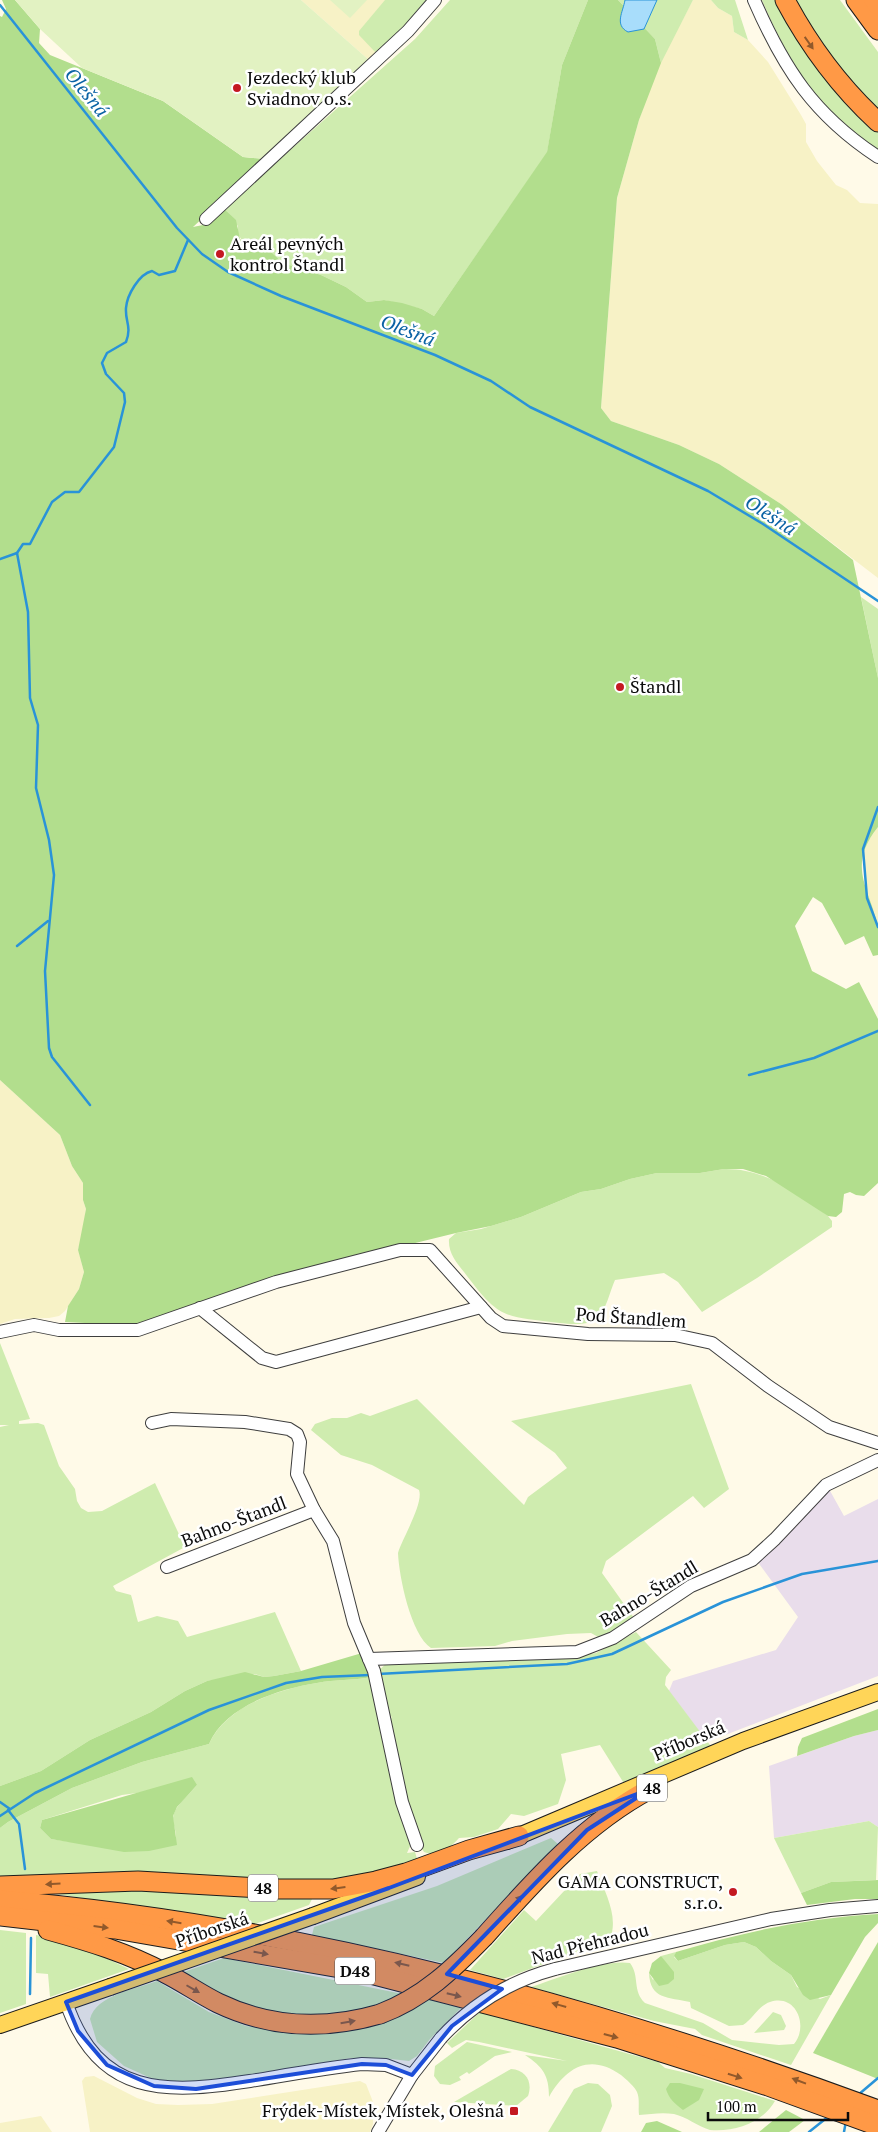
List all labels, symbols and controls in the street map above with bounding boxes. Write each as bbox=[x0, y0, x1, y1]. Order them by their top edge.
one-way arrow bbox=[804, 36, 814, 49]
water label: Olešná bbox=[60, 62, 115, 121]
place label: Jezdecký klub Sviadnov o.s. bbox=[247, 65, 356, 110]
marker: Jezdecký klub Sviadnov o.s. bbox=[231, 82, 243, 94]
place label: Areál pevných kontrol Štandl bbox=[230, 231, 345, 276]
marker: Areál pevných kontrol Štandl bbox=[214, 248, 226, 260]
water label: Olešná bbox=[377, 308, 439, 351]
water label: Olešná bbox=[741, 489, 802, 540]
place label: Štandl bbox=[630, 674, 682, 698]
marker: Štandl bbox=[614, 681, 626, 693]
street label: Pod Štandlem bbox=[575, 1301, 688, 1333]
street label: Bahno-Štandl bbox=[178, 1490, 290, 1552]
street label: Bahno-Štandl bbox=[595, 1554, 702, 1632]
street label: Příborská bbox=[649, 1714, 728, 1766]
road number: 48 bbox=[637, 1775, 667, 1802]
place label: GAMA CONSTRUCT, s.r.o. bbox=[558, 1869, 723, 1914]
road number: 48 bbox=[248, 1875, 278, 1902]
one-way arrow bbox=[45, 1880, 61, 1888]
one-way arrow bbox=[330, 1884, 346, 1892]
marker: GAMA CONSTRUCT, s.r.o. bbox=[727, 1886, 739, 1898]
one-way arrow bbox=[511, 1895, 523, 1907]
street label: Příborská bbox=[172, 1905, 251, 1953]
street label: Nad Přehradou bbox=[529, 1917, 651, 1969]
one-way arrow bbox=[165, 1918, 181, 1926]
one-way arrow bbox=[93, 1923, 109, 1931]
one-way arrow bbox=[253, 1950, 269, 1958]
road number: D48 bbox=[335, 1958, 375, 1984]
one-way arrow bbox=[395, 1960, 410, 1968]
one-way arrow bbox=[186, 1984, 200, 1993]
one-way arrow bbox=[446, 1991, 462, 1999]
one-way arrow bbox=[552, 2001, 567, 2009]
one-way arrow bbox=[340, 2017, 356, 2025]
one-way arrow bbox=[604, 2033, 619, 2041]
one-way arrow bbox=[727, 2072, 742, 2080]
one-way arrow bbox=[792, 2077, 807, 2084]
scale bar bbox=[708, 2090, 848, 2122]
text: 100 m bbox=[716, 2096, 757, 2116]
place label: Frýdek-Místek, Místek, Olešná bbox=[262, 2098, 504, 2122]
marker: Frýdek-Místek, Místek, Olešná bbox=[508, 2105, 520, 2117]

